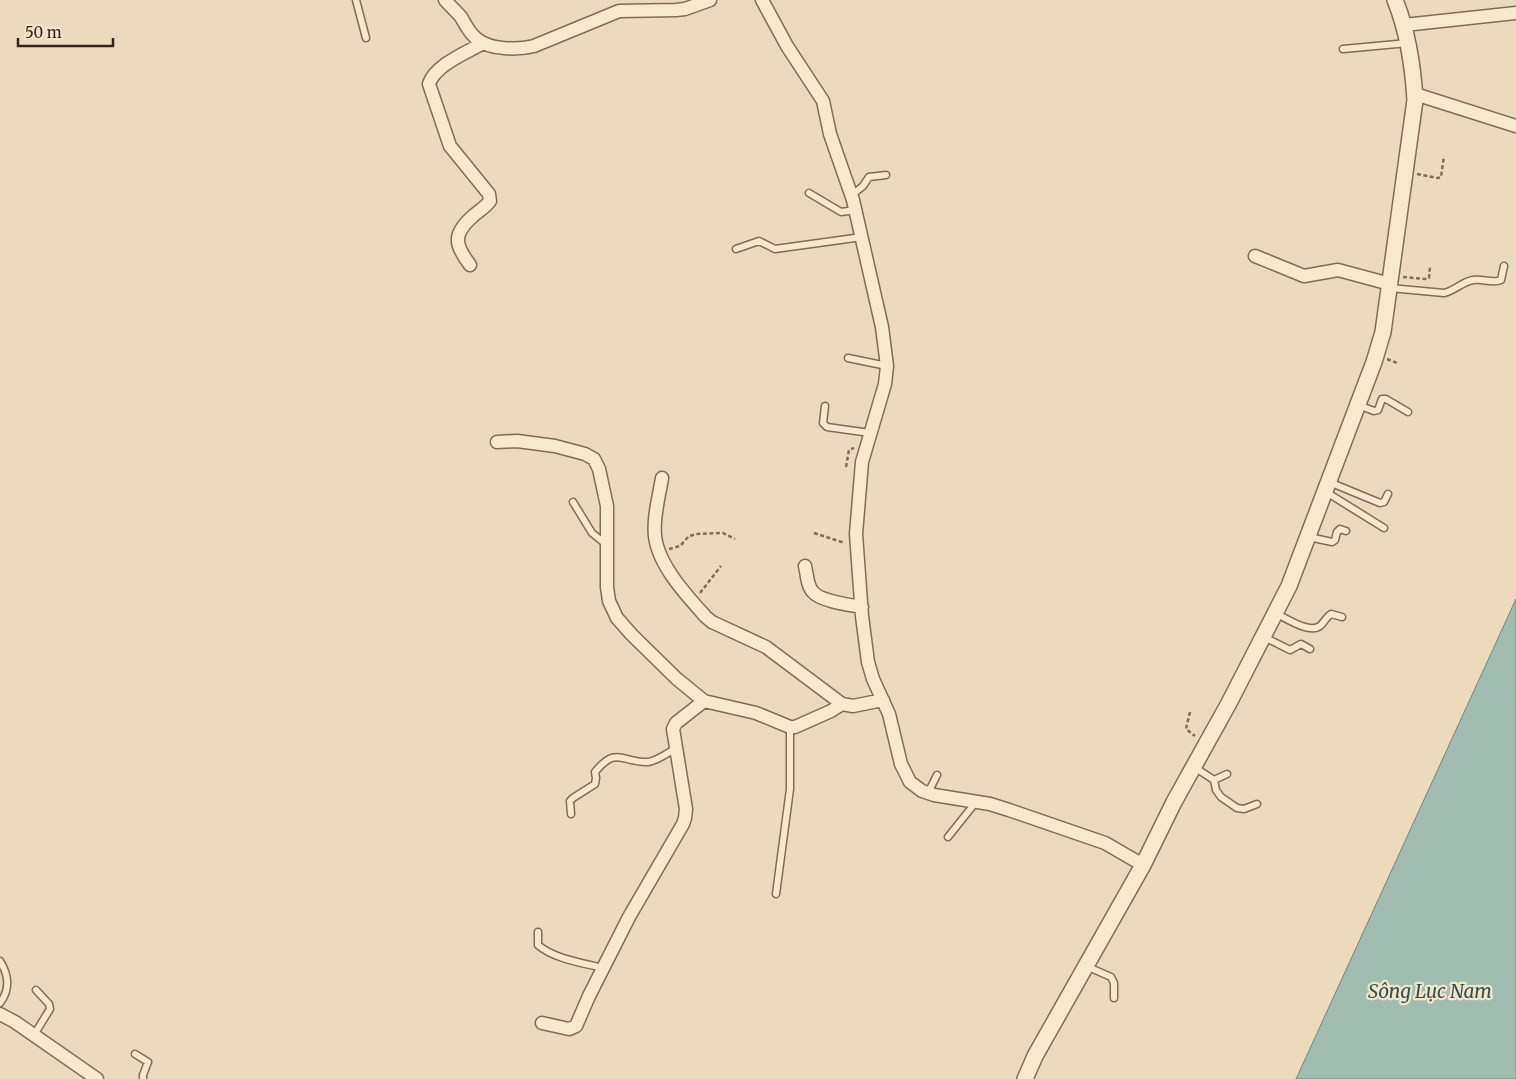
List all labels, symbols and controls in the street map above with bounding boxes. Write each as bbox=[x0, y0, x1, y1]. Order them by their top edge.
scale bar bbox=[18, 15, 112, 47]
text: 50 m bbox=[25, 23, 62, 42]
water label: Sông Lục Nam bbox=[1368, 979, 1492, 1003]

